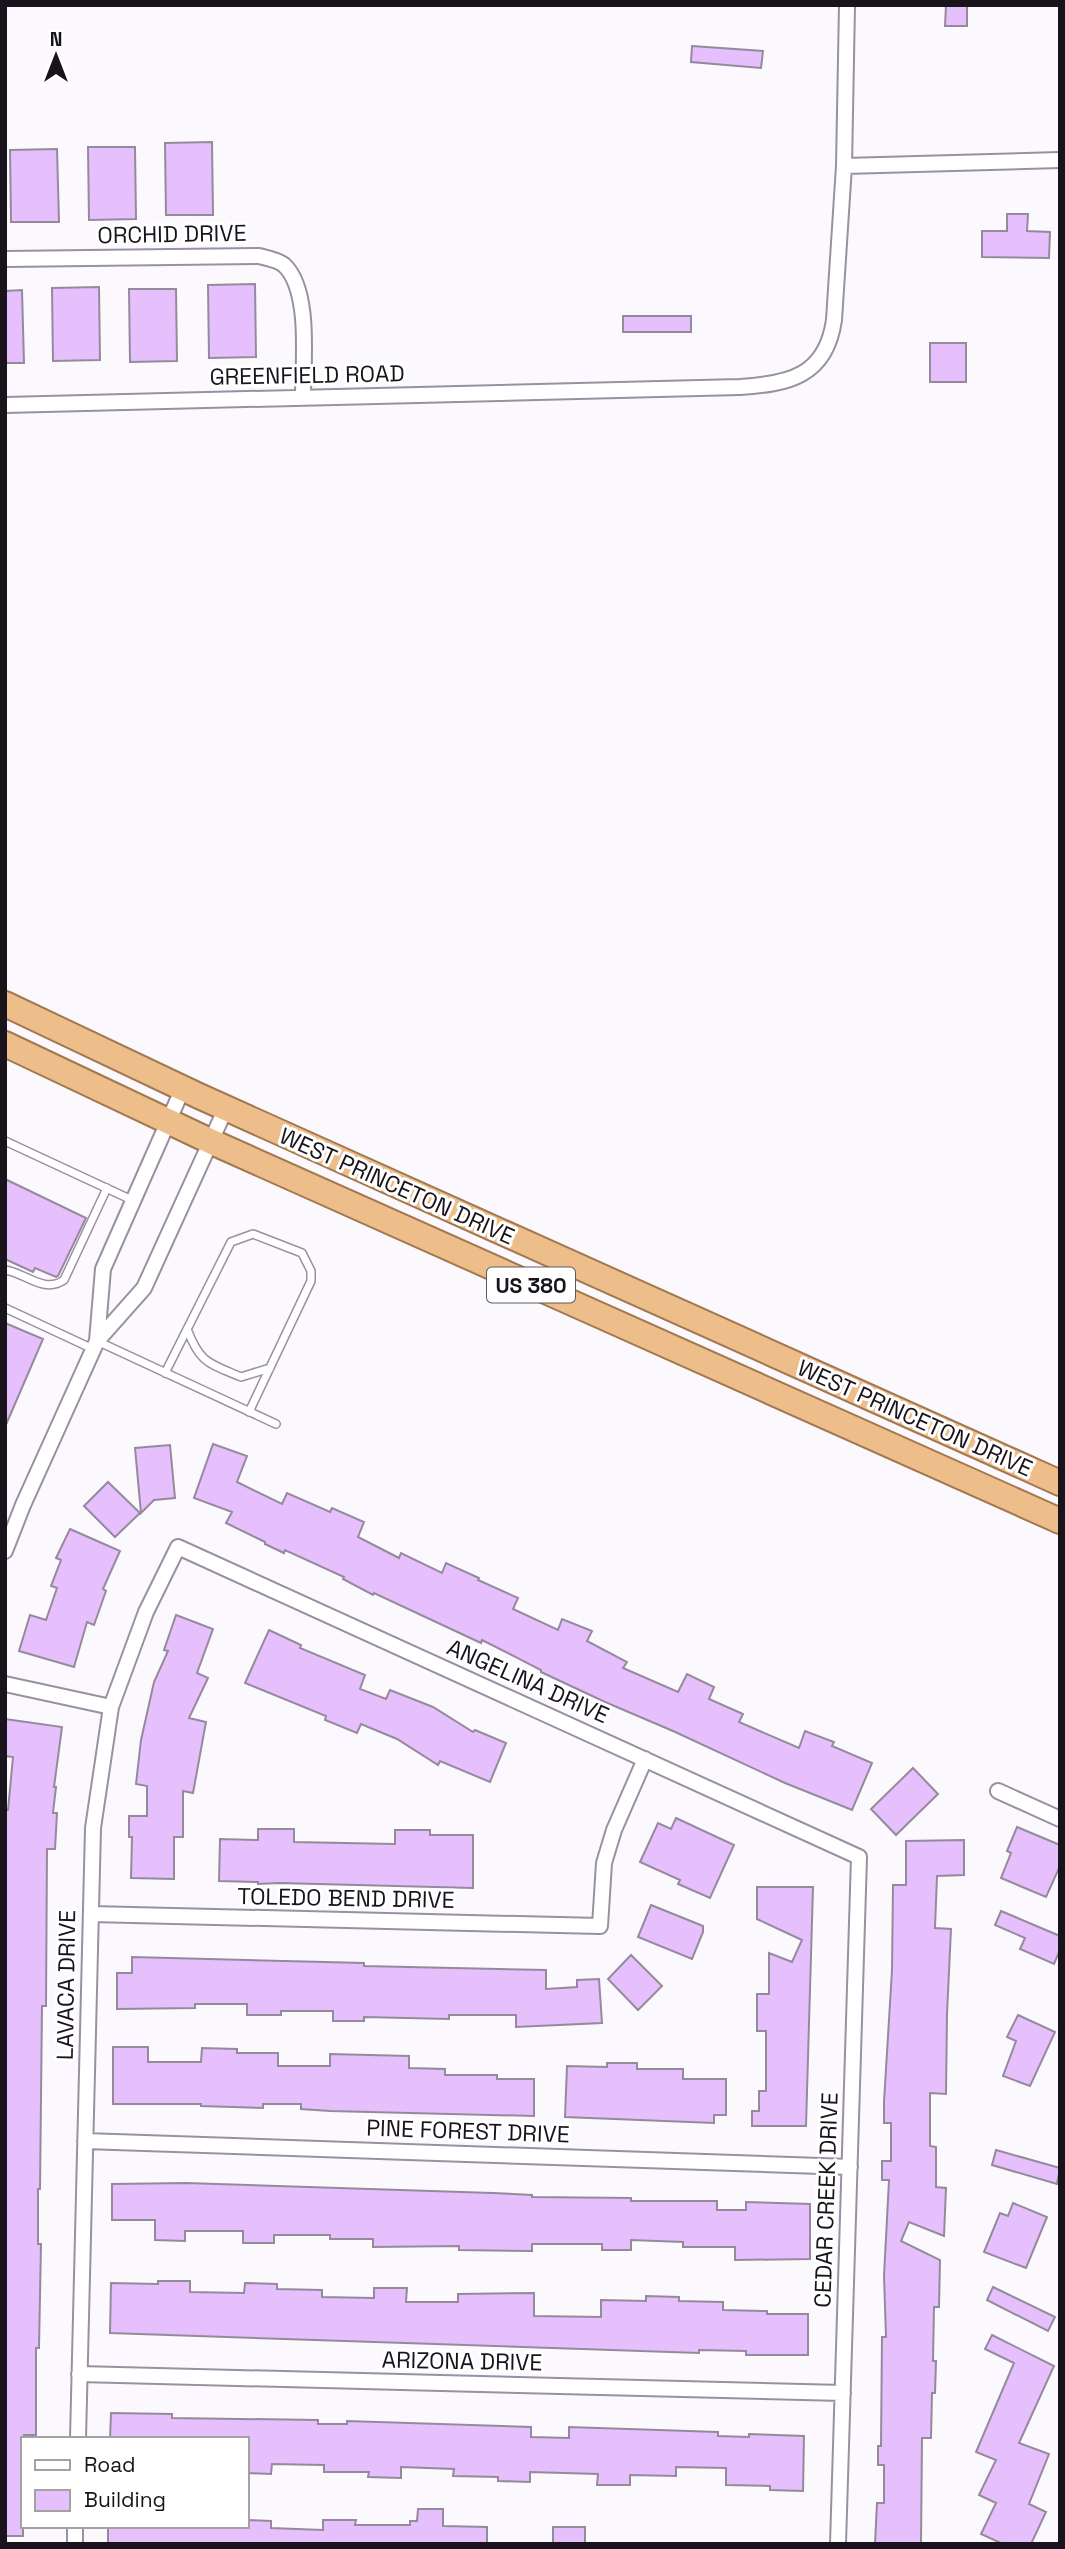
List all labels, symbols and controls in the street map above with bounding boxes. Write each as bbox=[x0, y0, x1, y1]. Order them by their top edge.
north arrow bbox=[21, 21, 91, 91]
text: N bbox=[50, 27, 62, 52]
street label: ORCHID DRIVE bbox=[97, 218, 247, 250]
street label: GREENFIELD ROAD bbox=[209, 358, 405, 392]
street label: WEST PRINCETON DRIVE bbox=[275, 1121, 519, 1251]
road number: US 380 bbox=[487, 1268, 575, 1302]
street label: WEST PRINCETON DRIVE bbox=[793, 1353, 1037, 1483]
street label: ANGELINA DRIVE bbox=[442, 1632, 614, 1730]
street label: TOLEDO BEND DRIVE bbox=[237, 1881, 455, 1915]
street label: LAVACA DRIVE bbox=[50, 1910, 82, 2060]
street label: CEDAR CREEK DRIVE bbox=[807, 2092, 845, 2308]
street label: PINE FOREST DRIVE bbox=[366, 2112, 570, 2150]
street label: ARIZONA DRIVE bbox=[381, 2345, 543, 2377]
legend bbox=[21, 2437, 248, 2528]
text: Road bbox=[84, 2451, 136, 2478]
text: Building bbox=[84, 2486, 166, 2513]

